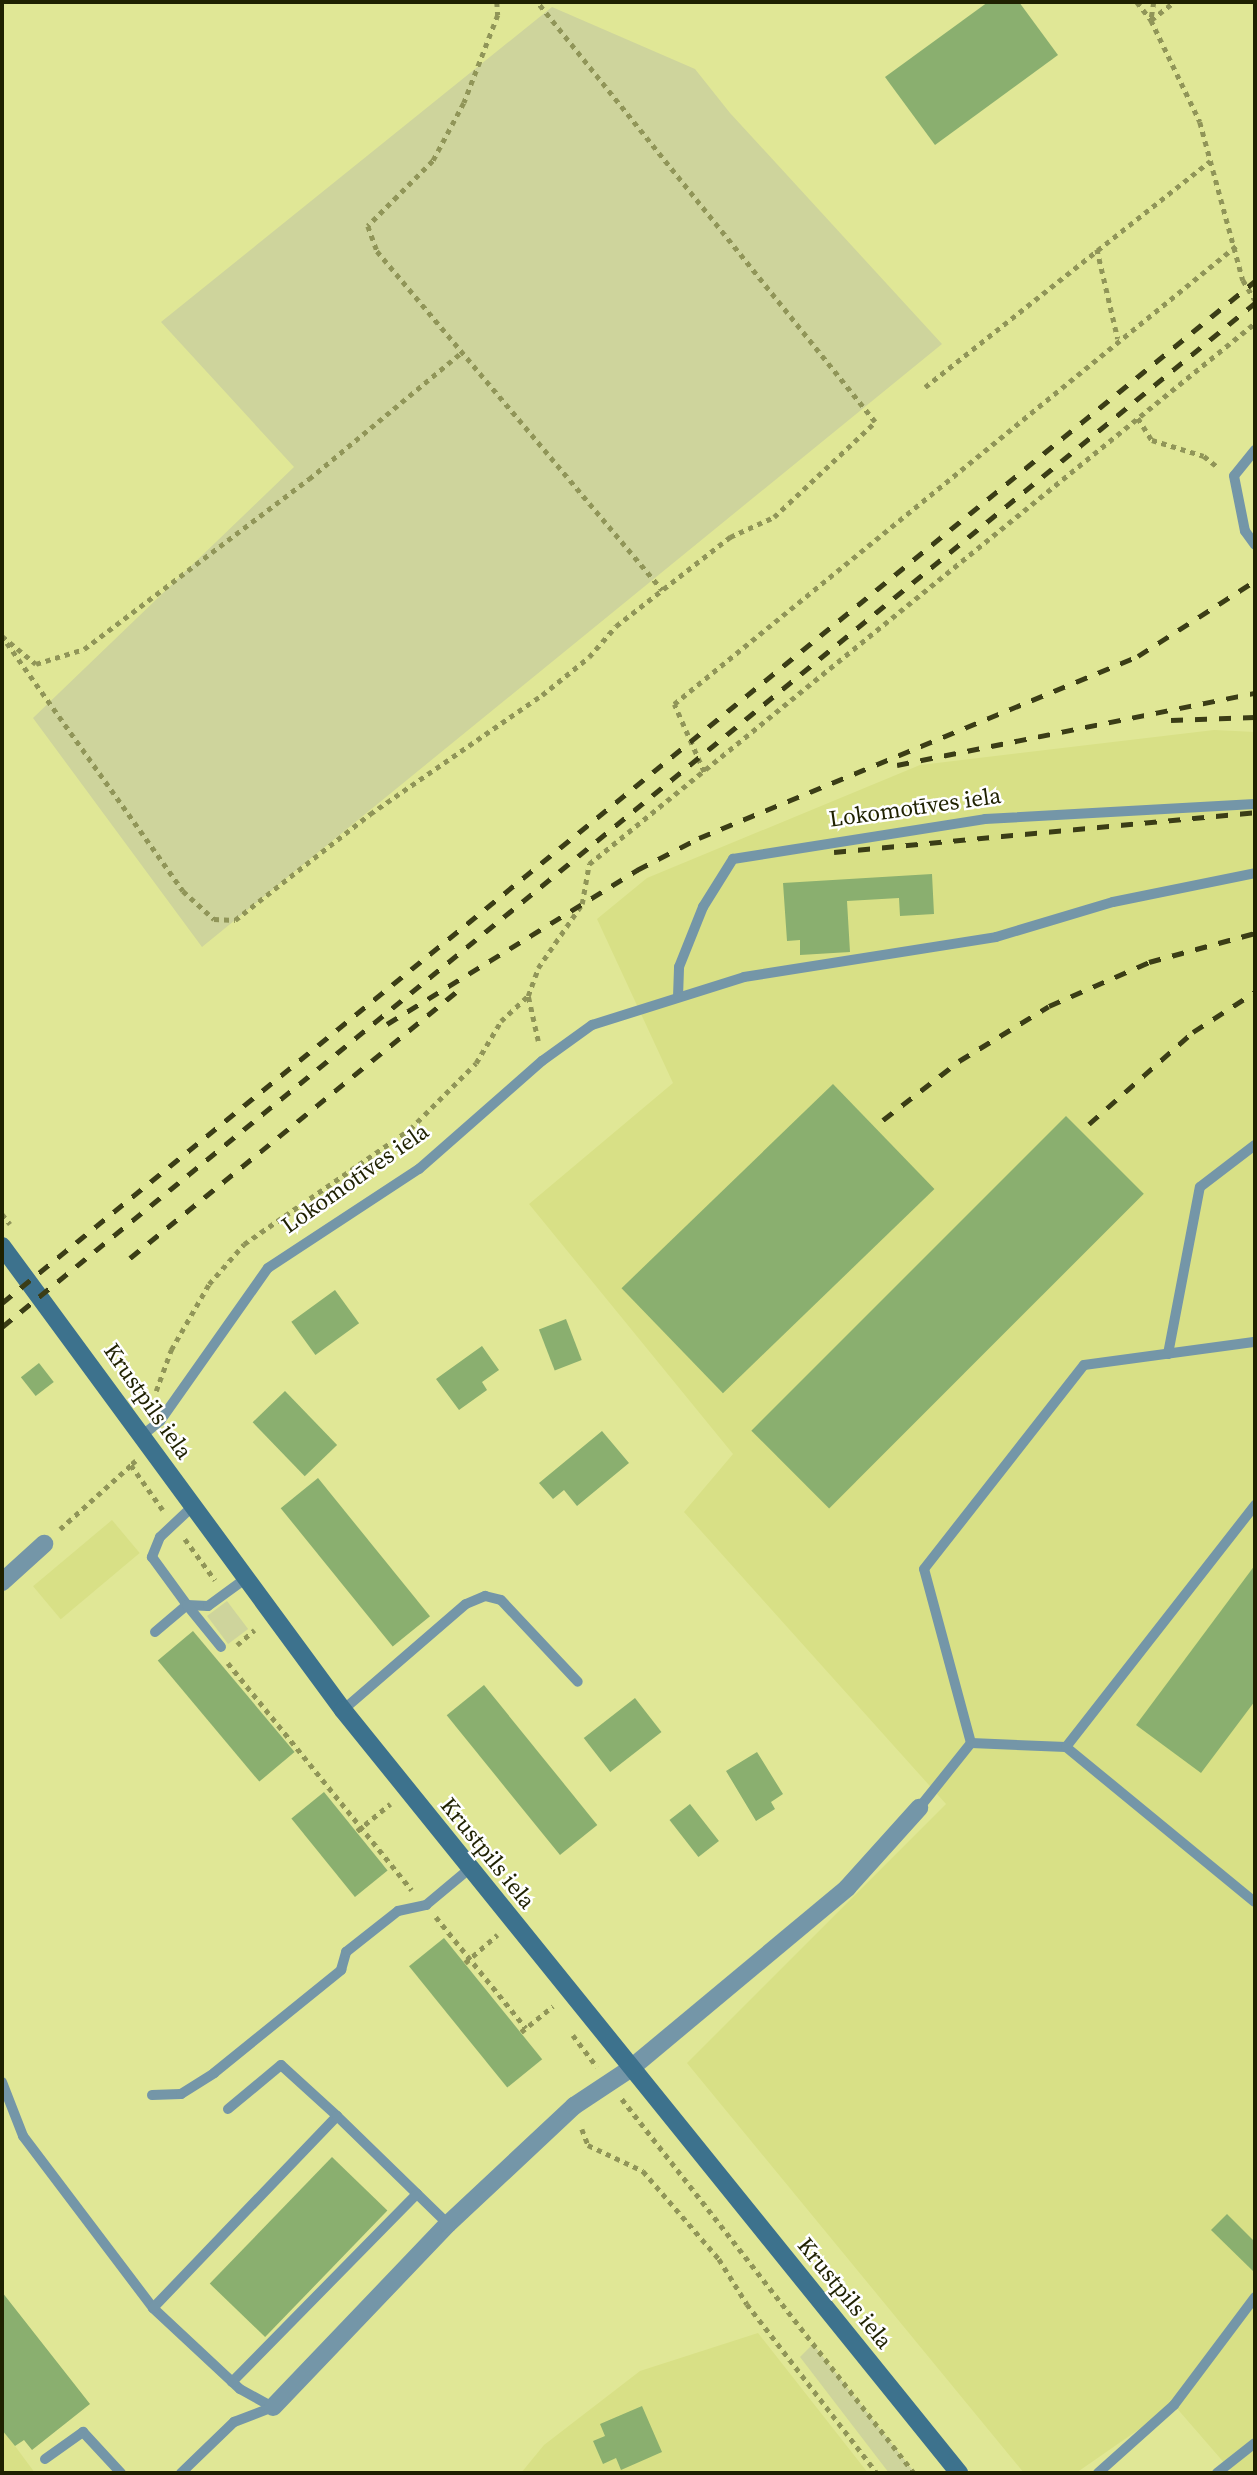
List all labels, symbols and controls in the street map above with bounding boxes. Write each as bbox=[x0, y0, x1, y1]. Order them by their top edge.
street label: Lokomotīves iela bbox=[827, 781, 1003, 833]
street label: Lokomotīves iela bbox=[276, 1117, 434, 1239]
street label: Krustpils iela bbox=[98, 1338, 198, 1464]
street label: Krustpils iela bbox=[435, 1792, 541, 1914]
street label: Krustpils iela bbox=[792, 2232, 898, 2354]

